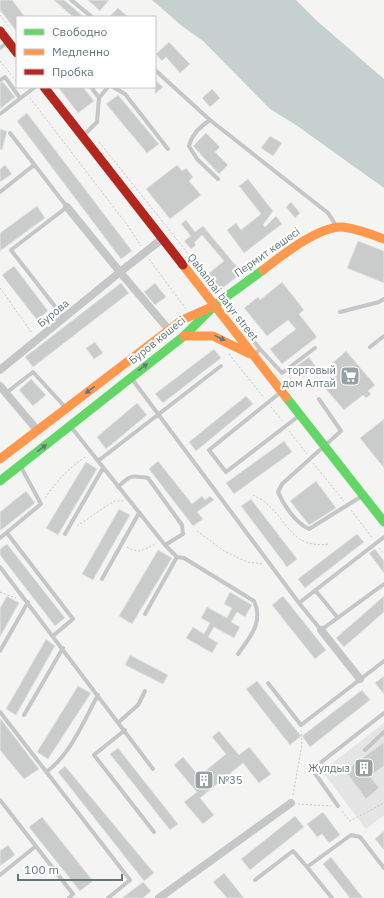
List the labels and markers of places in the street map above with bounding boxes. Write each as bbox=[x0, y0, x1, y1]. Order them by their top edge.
place label: торговый дом Алтай bbox=[282, 363, 336, 390]
supermarket icon: торговый дом Алтай bbox=[339, 365, 361, 387]
building icon: Жулдыз bbox=[353, 757, 375, 779]
place label: Жулдыз bbox=[308, 761, 350, 775]
building icon: №35 bbox=[193, 769, 215, 791]
place label: №35 bbox=[218, 773, 243, 787]

